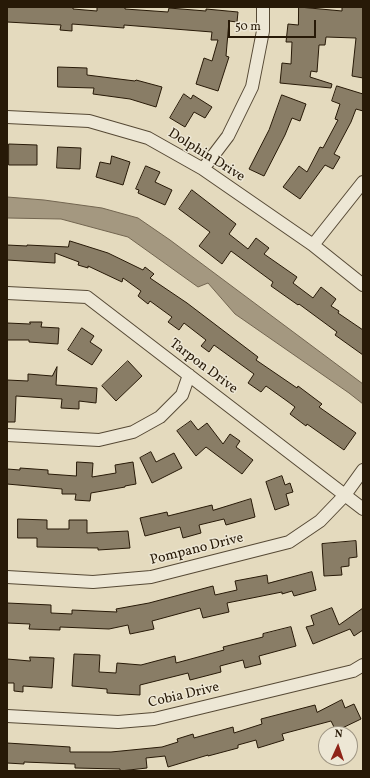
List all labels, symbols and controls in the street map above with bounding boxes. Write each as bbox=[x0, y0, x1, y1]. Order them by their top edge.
scale bar bbox=[230, 12, 318, 38]
text: 50 m bbox=[235, 19, 261, 35]
street label: Dolphin Drive bbox=[164, 126, 248, 186]
street label: Tarpon Drive bbox=[166, 336, 240, 398]
street label: Pompano Drive bbox=[149, 530, 245, 570]
street label: Cobia Drive bbox=[147, 680, 221, 712]
north arrow bbox=[318, 726, 358, 766]
text: N bbox=[334, 727, 343, 742]

